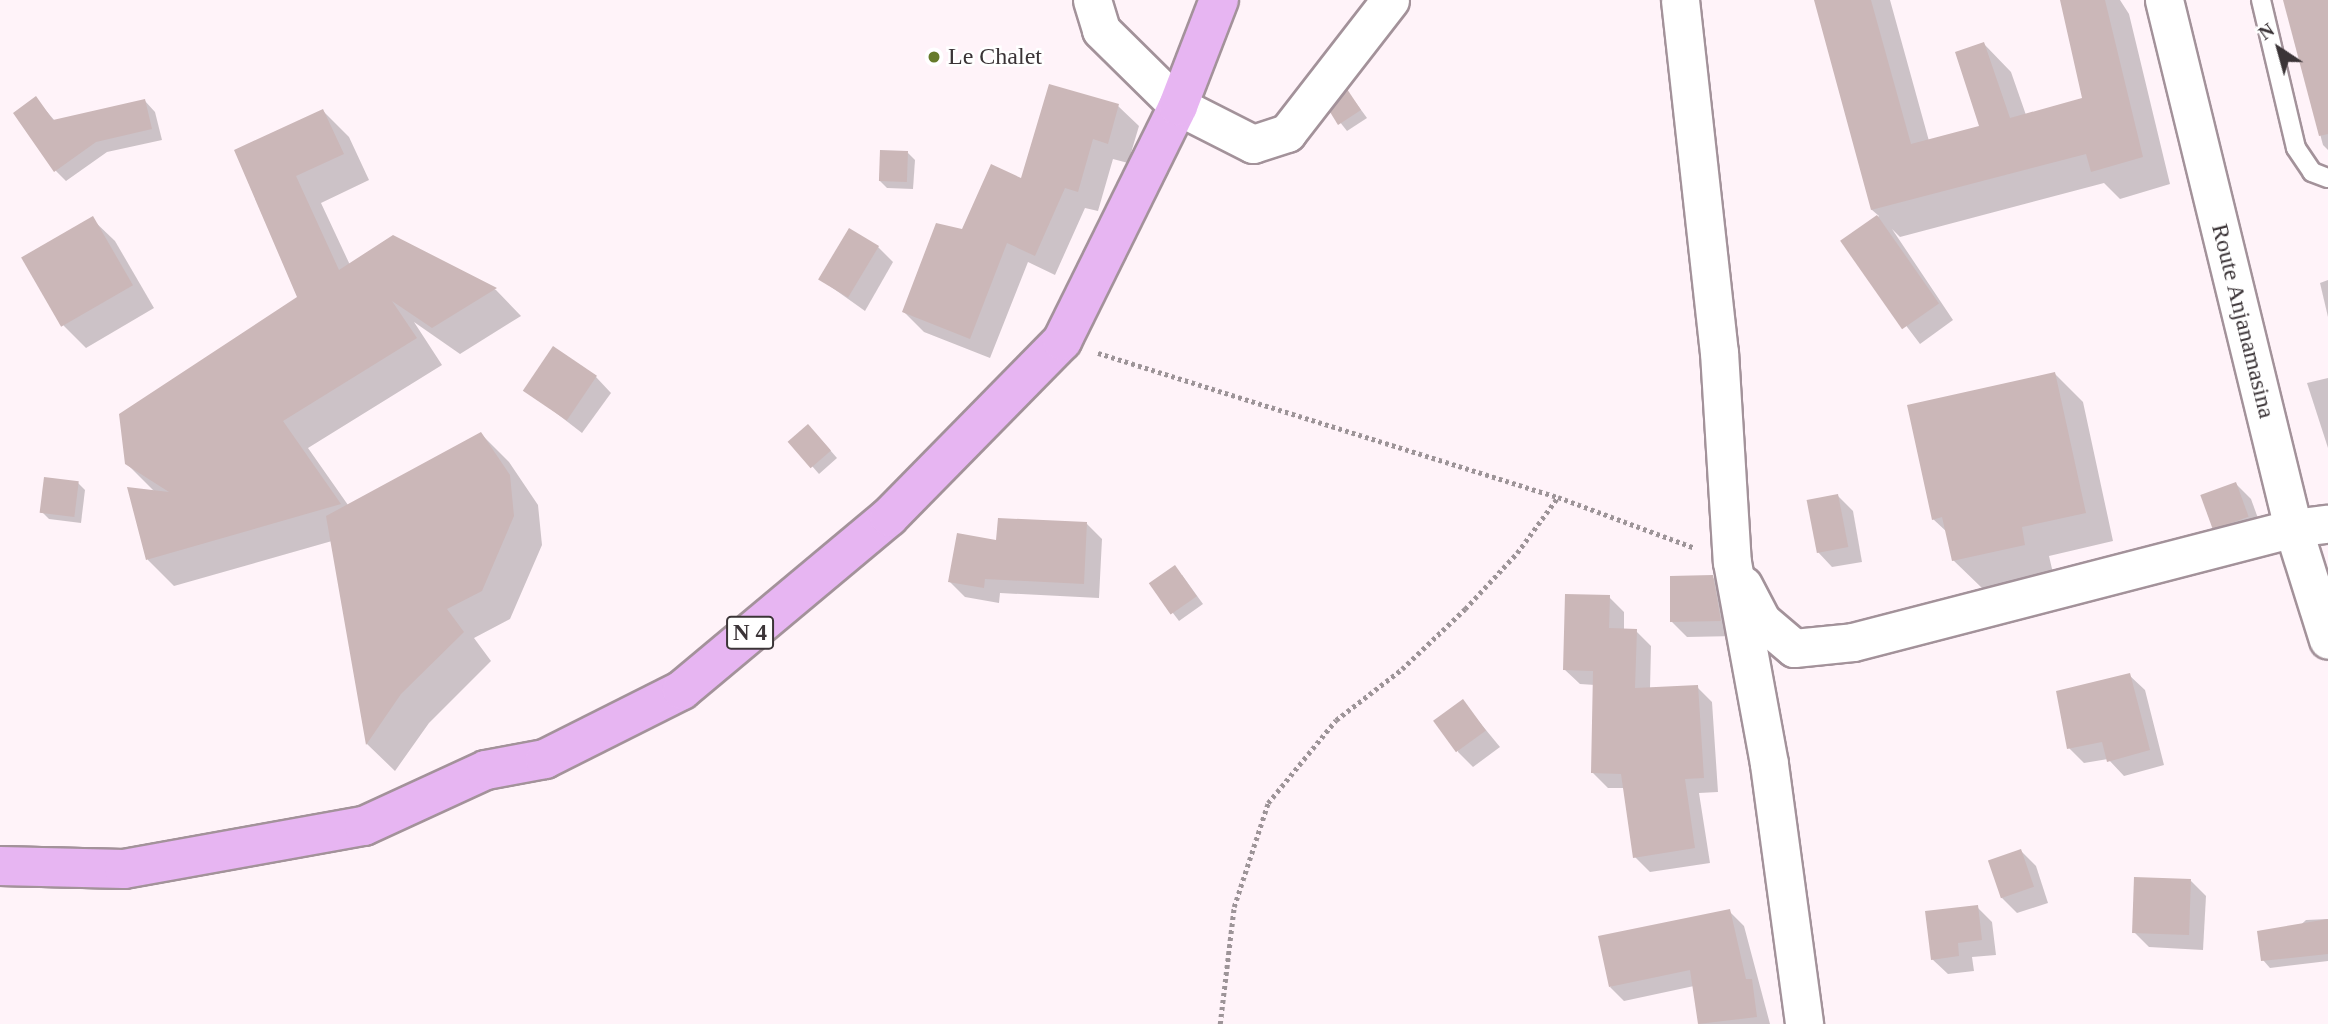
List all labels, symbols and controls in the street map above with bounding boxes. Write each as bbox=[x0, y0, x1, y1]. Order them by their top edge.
north arrow bbox=[2244, 14, 2314, 84]
text: N bbox=[2255, 19, 2278, 44]
place label: Le Chalet bbox=[948, 43, 1042, 71]
marker: Le Chalet bbox=[926, 49, 942, 65]
street label: Route Anjanamasina bbox=[2205, 220, 2281, 422]
road number: N 4 bbox=[726, 614, 774, 652]

